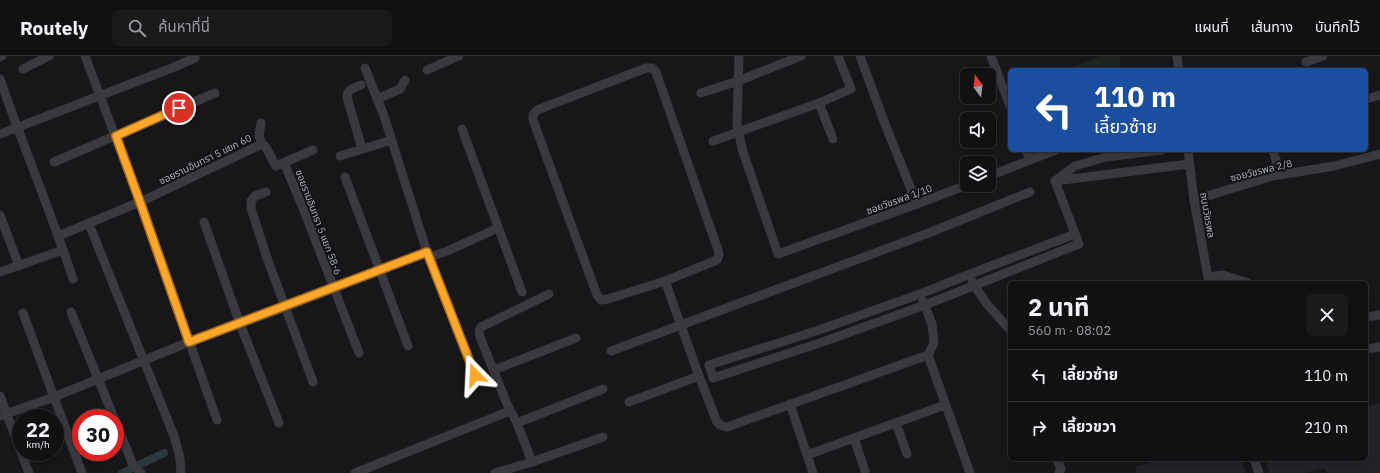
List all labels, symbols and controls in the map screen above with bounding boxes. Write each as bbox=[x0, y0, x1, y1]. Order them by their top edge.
search box bbox=[112, 10, 392, 46]
text: Routely bbox=[20, 16, 88, 40]
icon: search bbox=[126, 17, 148, 39]
text: ค้นหาที่นี่ bbox=[158, 17, 210, 36]
text: แผนที่ bbox=[1195, 18, 1229, 36]
text: เส้นทาง bbox=[1251, 18, 1293, 36]
text: บันทึกไว้ bbox=[1315, 18, 1360, 36]
north arrow bbox=[960, 68, 996, 104]
map controls bbox=[960, 68, 996, 192]
text: 110 m bbox=[1094, 78, 1176, 115]
icon: left bbox=[1028, 84, 1080, 136]
pin bbox=[162, 91, 196, 125]
icon: arrive bbox=[168, 97, 190, 119]
button: sound bbox=[960, 112, 996, 148]
text: เลี้ยวซ้าย bbox=[1094, 115, 1157, 138]
street label: ซอยรามอินทรา 5 แยก 60 bbox=[157, 131, 254, 188]
button: layers bbox=[960, 156, 996, 192]
street label: ซอยวัชรพล 2/8 bbox=[1229, 157, 1293, 184]
street label: ซอยรามอินทรา 5 แยก 58-6 bbox=[292, 168, 345, 277]
street label: ซอยวัชรพล 1/10 bbox=[864, 181, 934, 217]
street label: ถนนวัชรพล bbox=[1197, 191, 1218, 239]
text: 2 นาที bbox=[1028, 291, 1089, 323]
button: close bbox=[1306, 294, 1348, 336]
text: 560 m · 08:02 bbox=[1028, 322, 1111, 339]
position arrow bbox=[454, 354, 496, 396]
icon: left bbox=[1028, 365, 1050, 387]
text: เลี้ยวซ้าย bbox=[1062, 365, 1118, 384]
text: 110 m bbox=[1304, 366, 1348, 385]
speed limit sign: 30 bbox=[72, 409, 124, 461]
text: 22 bbox=[26, 416, 50, 443]
icon: right bbox=[1028, 417, 1050, 439]
text: เลี้ยวขวา bbox=[1062, 417, 1116, 436]
text: 210 m bbox=[1304, 418, 1348, 437]
text: km/h bbox=[26, 438, 50, 451]

